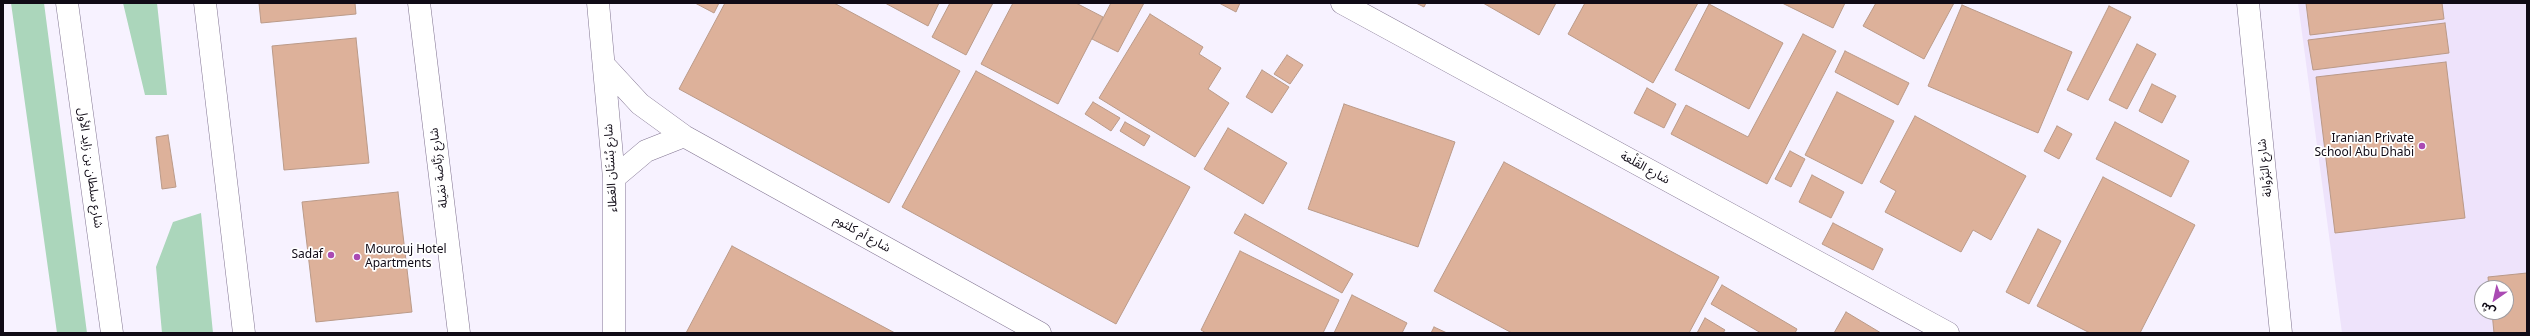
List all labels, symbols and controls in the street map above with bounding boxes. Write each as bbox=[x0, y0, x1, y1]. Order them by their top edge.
street label: شارع سلطان بن زايد الأول bbox=[74, 107, 106, 229]
street label: شارع بُسْتَان العَطاء bbox=[601, 123, 621, 213]
street label: شارع رَبَّاضة نمَيلة bbox=[427, 127, 451, 209]
place label: Iranian Private School Abu Dhabi bbox=[2315, 132, 2414, 160]
street label: شارع البَرَّوانة bbox=[2255, 138, 2275, 198]
marker: Iranian Private School Abu Dhabi bbox=[2417, 141, 2427, 151]
street label: شارع القَلْعة bbox=[1618, 149, 1672, 187]
street label: شارع أم كلثوم bbox=[831, 212, 893, 256]
place label: Mourouj Hotel Apartments bbox=[365, 243, 447, 271]
place label: Sadaf bbox=[291, 248, 323, 262]
marker: Sadaf bbox=[326, 250, 336, 260]
marker: Mourouj Hotel Apartments bbox=[352, 252, 362, 262]
north arrow bbox=[2474, 280, 2514, 320]
text: ش bbox=[2477, 299, 2498, 320]

